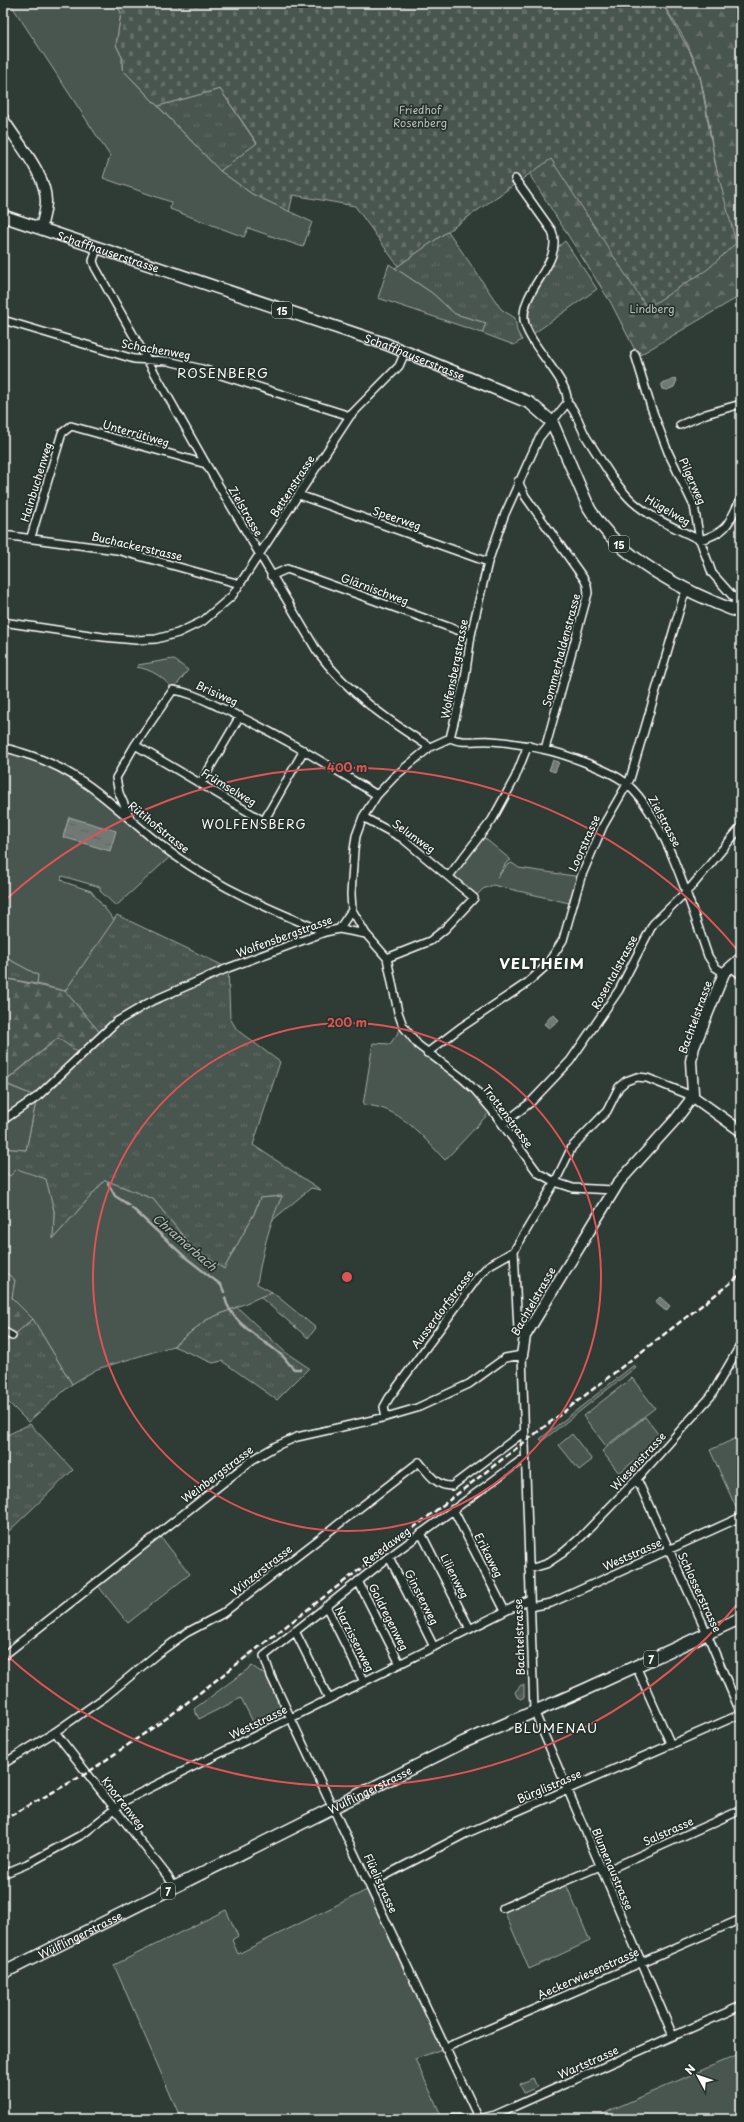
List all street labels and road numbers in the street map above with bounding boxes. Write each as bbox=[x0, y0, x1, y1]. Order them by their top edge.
street label: Schaffhauserstrasse bbox=[55, 226, 162, 276]
road number: 15 bbox=[272, 302, 292, 318]
street label: Schaffhauserstrasse bbox=[362, 329, 468, 384]
street label: Schachenweg bbox=[120, 335, 192, 363]
street label: Unterrütiweg bbox=[101, 415, 171, 451]
street label: Hainbuchenweg bbox=[16, 440, 56, 524]
street label: Bettenstrasse bbox=[265, 451, 319, 520]
street label: Pilgerweg bbox=[675, 455, 711, 507]
street label: Zielstrasse bbox=[225, 482, 267, 540]
street label: Hügelweg bbox=[642, 490, 694, 530]
street label: Speerweg bbox=[371, 502, 423, 534]
street label: Buchackerstrasse bbox=[90, 527, 184, 565]
road number: 15 bbox=[609, 536, 629, 552]
street label: Glärnischweg bbox=[339, 569, 411, 609]
street label: Sommerhaldenstrasse bbox=[538, 591, 584, 709]
street label: Wolfensbergstrasse bbox=[436, 617, 472, 720]
street label: Brisiweg bbox=[193, 676, 241, 710]
street label: Frümselweg bbox=[198, 764, 260, 810]
street label: Zielstrasse bbox=[644, 792, 686, 850]
street label: Rütihofstrasse bbox=[125, 797, 194, 857]
street label: Loorstrasse bbox=[564, 812, 604, 874]
street label: Selunweg bbox=[389, 815, 439, 857]
street label: Wolfensbergstrasse bbox=[233, 911, 335, 961]
street label: Rosentalstrasse bbox=[587, 932, 641, 1012]
street label: Bachtelstrasse bbox=[674, 978, 716, 1056]
street label: Trottenstrasse bbox=[479, 1081, 538, 1151]
street label: Bachtelstrasse bbox=[506, 1263, 560, 1338]
street label: Ausserdorfstrasse bbox=[407, 1266, 477, 1352]
street label: Wiesenstrasse bbox=[606, 1428, 670, 1494]
street label: Weinbergstrasse bbox=[177, 1441, 257, 1507]
street label: Resedaweg bbox=[358, 1522, 414, 1570]
street label: Erikaweg bbox=[470, 1530, 508, 1580]
street label: Weststrasse bbox=[600, 1533, 664, 1575]
street label: Winzerstrasse bbox=[226, 1540, 296, 1600]
street label: Schlosserstrasse bbox=[674, 1549, 726, 1635]
street label: Lilienweg bbox=[436, 1551, 474, 1601]
street label: Ginsterweg bbox=[401, 1566, 443, 1628]
street label: Goldregenweg bbox=[365, 1580, 413, 1654]
street label: Bachtelstrasse bbox=[509, 1598, 529, 1676]
street label: Narzissenweg bbox=[331, 1603, 379, 1675]
road number: 7 bbox=[644, 1651, 658, 1667]
street label: Weststrasse bbox=[226, 1701, 290, 1743]
street label: Wülflingerstrasse bbox=[325, 1761, 415, 1818]
street label: Bürglistrasse bbox=[514, 1765, 584, 1807]
street label: Knorrenweg bbox=[98, 1773, 150, 1833]
street label: Salstrasse bbox=[640, 1812, 696, 1850]
street label: Blumenaustrasse bbox=[588, 1825, 638, 1913]
street label: Flüelistrasse bbox=[360, 1850, 402, 1916]
road number: 7 bbox=[161, 1883, 175, 1899]
street label: Wülflingerstrasse bbox=[35, 1906, 125, 1963]
street label: Aeckerwiesenstrasse bbox=[534, 1943, 642, 2003]
street label: Wartstrasse bbox=[555, 2041, 621, 2083]

